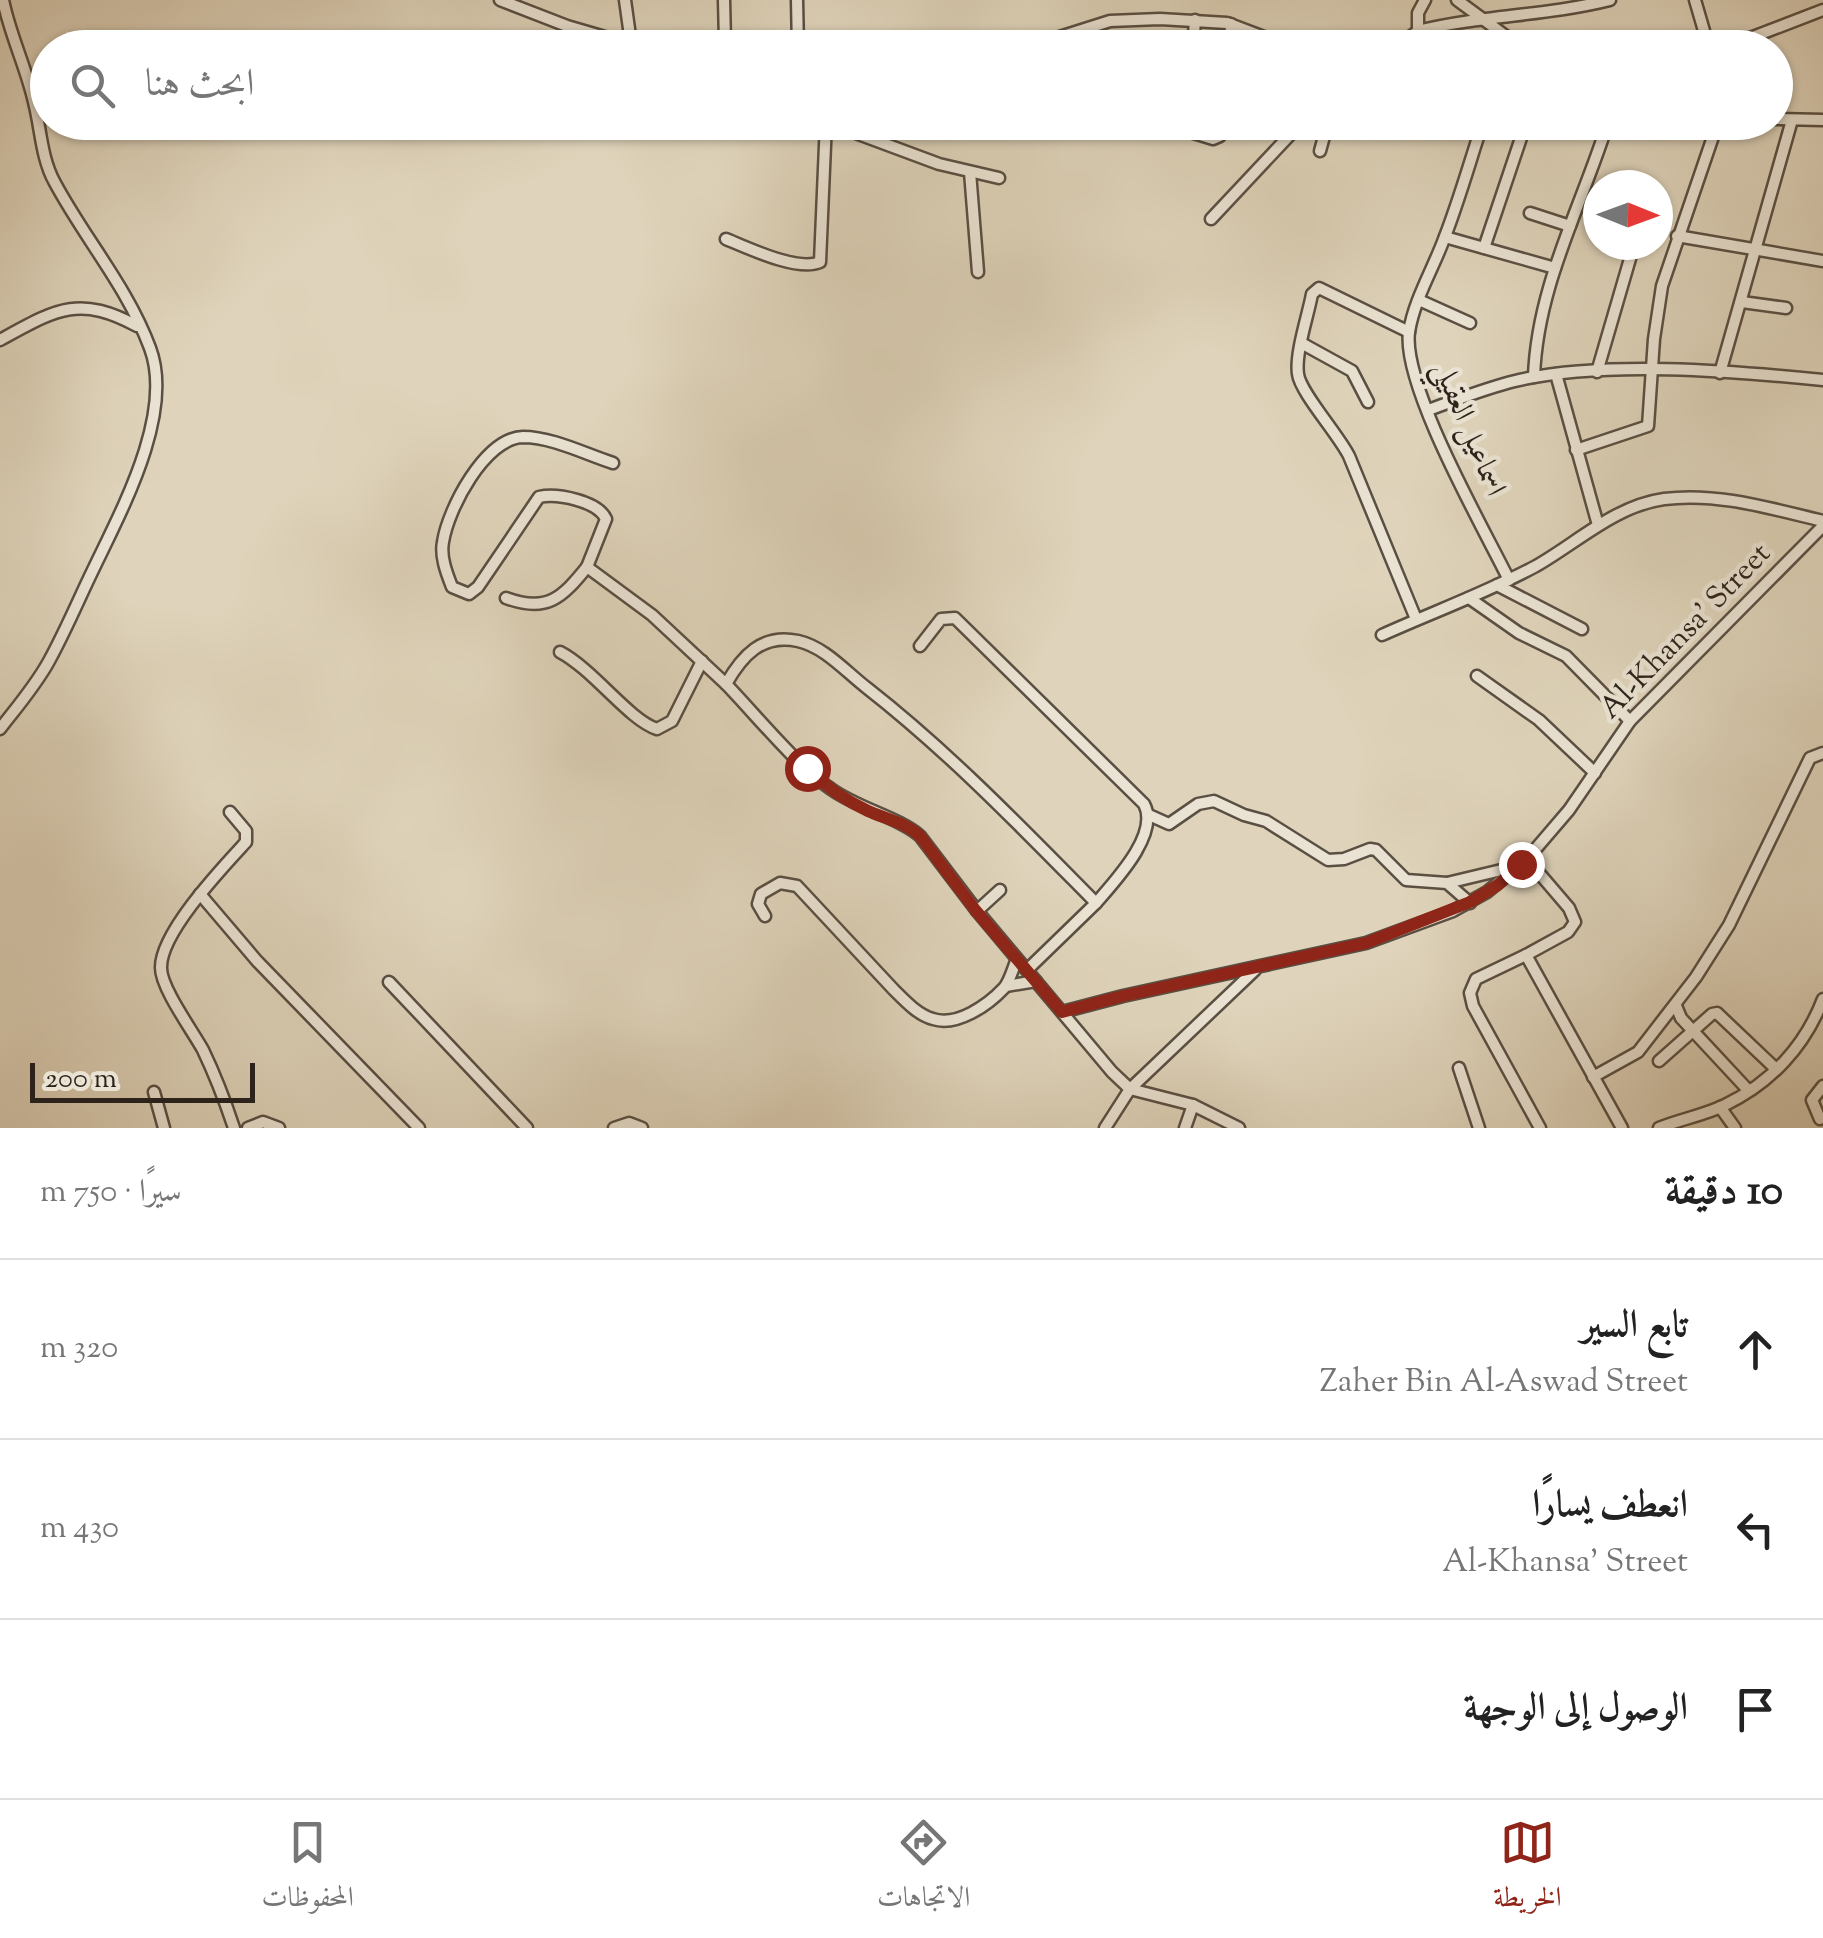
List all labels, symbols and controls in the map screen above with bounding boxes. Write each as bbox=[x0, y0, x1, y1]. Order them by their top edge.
search box bbox=[30, 30, 1793, 140]
icon: search bbox=[65, 58, 120, 113]
text: ابحث هنا bbox=[145, 59, 254, 113]
north arrow bbox=[1583, 170, 1673, 260]
street label: اسماعيل العقيلي bbox=[1416, 355, 1516, 505]
street label: Al-Khansa' Street bbox=[1590, 534, 1782, 730]
route start bbox=[785, 746, 831, 792]
route end bbox=[1499, 842, 1545, 888]
scale bar bbox=[30, 1058, 255, 1102]
text: 200 m bbox=[45, 1060, 117, 1100]
text: 10 دقيقة bbox=[1665, 1163, 1783, 1223]
text: سيرًا · 750 m bbox=[40, 1170, 182, 1216]
text: تابع السير bbox=[1581, 1300, 1688, 1354]
icon: ahead bbox=[1728, 1322, 1783, 1377]
text: 320 m bbox=[40, 1326, 118, 1372]
text: Zaher Bin Al-Aswad Street bbox=[1320, 1360, 1688, 1406]
text: انعطف يسارًا bbox=[1532, 1480, 1688, 1534]
icon: left bbox=[1728, 1502, 1783, 1557]
text: 430 m bbox=[40, 1506, 119, 1552]
text: Al-Khansa' Street bbox=[1442, 1540, 1688, 1586]
icon: arrive bbox=[1728, 1682, 1783, 1737]
text: الوصول إلى الوجهة bbox=[1464, 1683, 1688, 1737]
tab: المحفوظات bbox=[262, 1815, 354, 1924]
tab: الاتجاهات bbox=[877, 1815, 970, 1924]
tab: الخريطة bbox=[1493, 1815, 1561, 1924]

